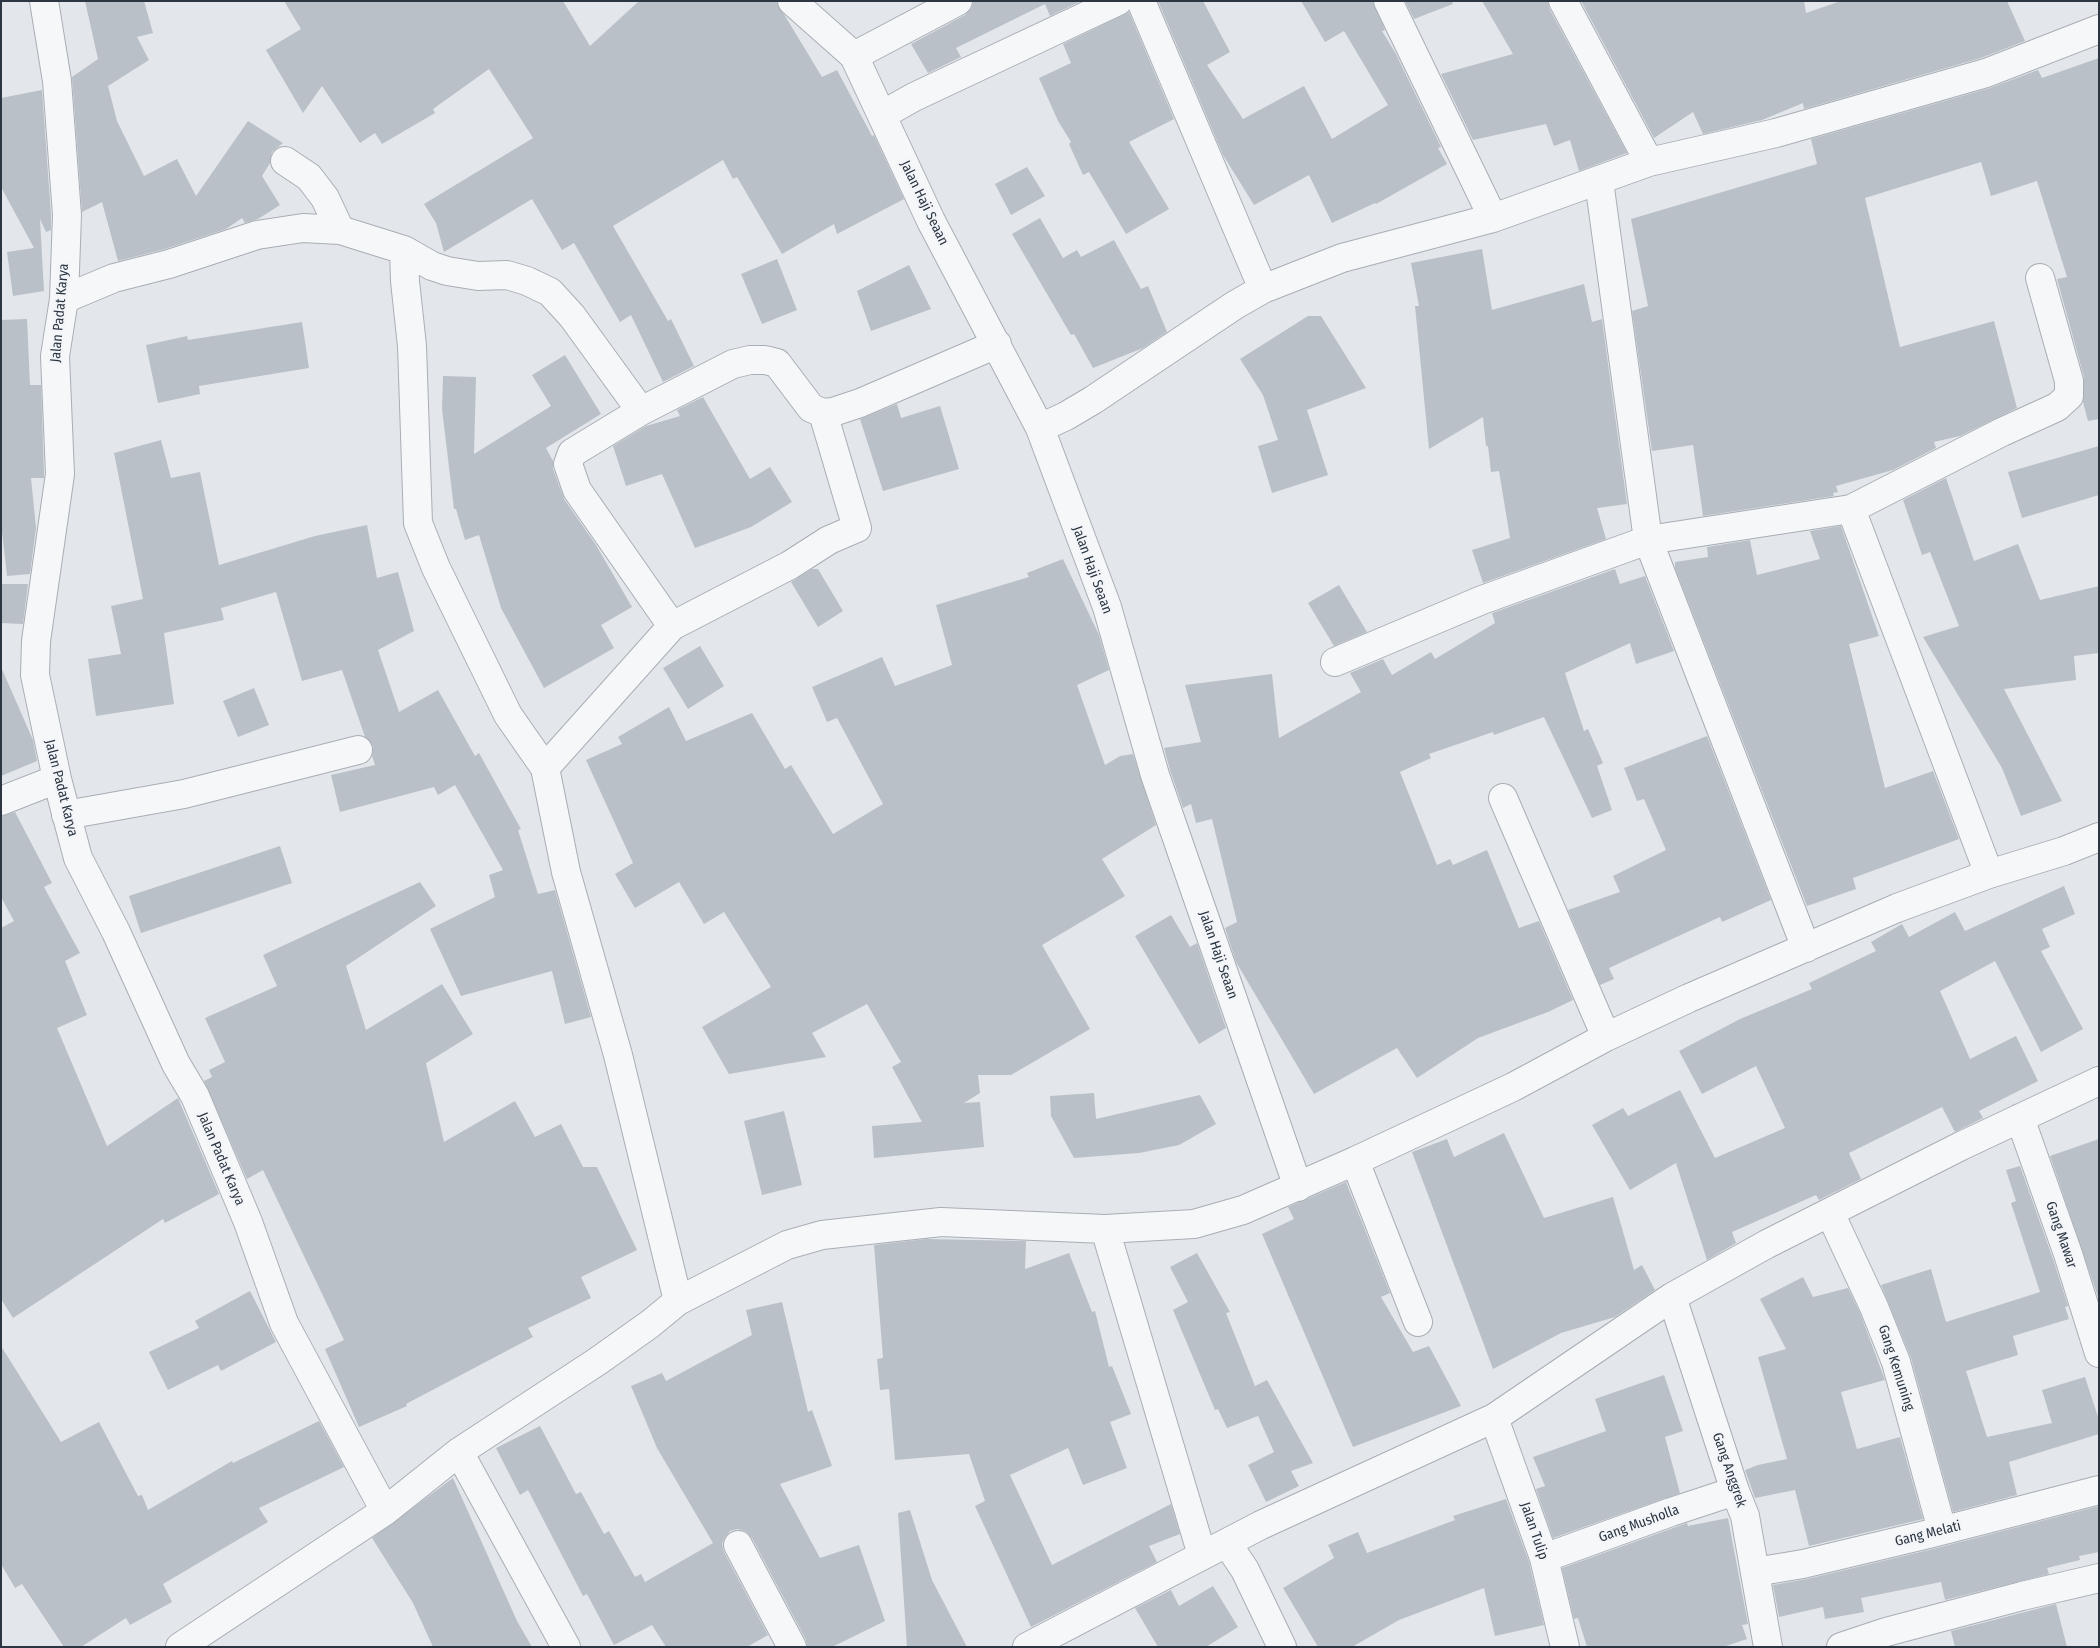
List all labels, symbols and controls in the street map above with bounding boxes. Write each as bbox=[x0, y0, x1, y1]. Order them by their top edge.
street label: Jalan Haji Seaan bbox=[896, 158, 952, 248]
street label: Jalan Padat Karya bbox=[47, 263, 73, 363]
street label: Jalan Haji Seaan bbox=[1068, 524, 1116, 616]
street label: Jalan Padat Karya bbox=[41, 738, 81, 838]
street label: Jalan Haji Seaan bbox=[1195, 909, 1241, 1001]
street label: Jalan Padat Karya bbox=[194, 1110, 248, 1208]
street label: Gang Mawar bbox=[2042, 1199, 2080, 1271]
street label: Gang Kemuning bbox=[1874, 1323, 1918, 1413]
street label: Gang Anggrek bbox=[1708, 1430, 1750, 1510]
street label: Jalan Tulip bbox=[1516, 1500, 1552, 1562]
street label: Gang Musholla bbox=[1597, 1502, 1681, 1546]
street label: Gang Melati bbox=[1893, 1518, 1963, 1550]

